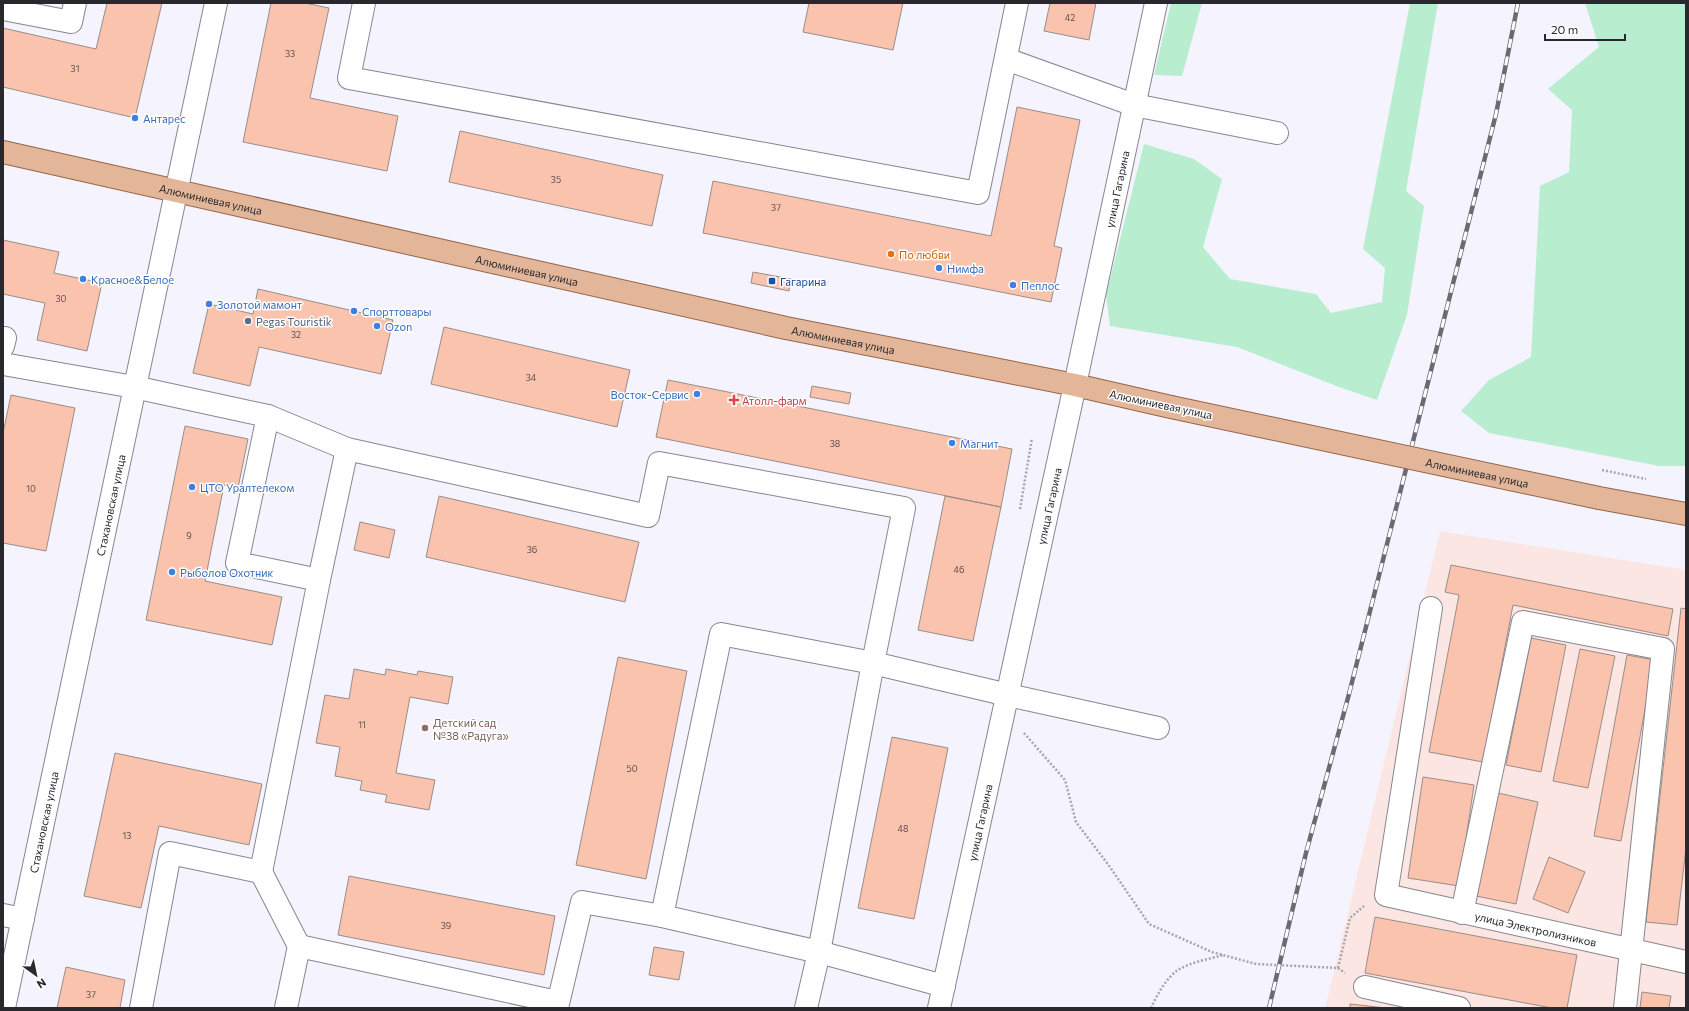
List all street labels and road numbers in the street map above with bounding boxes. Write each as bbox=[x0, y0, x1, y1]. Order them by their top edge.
street label: улица Гагарина bbox=[1102, 149, 1131, 229]
street label: Алюминиевая улица bbox=[158, 181, 264, 217]
street label: Алюминиевая улица bbox=[474, 252, 580, 288]
street label: Алюминиевая улица bbox=[791, 323, 896, 356]
street label: Алюминиевая улица bbox=[1108, 387, 1214, 421]
street label: Стахановская улица bbox=[93, 453, 127, 557]
street label: Алюминиевая улица bbox=[1424, 455, 1530, 489]
street label: улица Гагарина bbox=[1034, 466, 1063, 546]
street label: Стахановская улица bbox=[26, 770, 60, 874]
street label: улица Гагарина bbox=[965, 783, 994, 862]
street label: улица Электролизников bbox=[1474, 909, 1598, 948]

